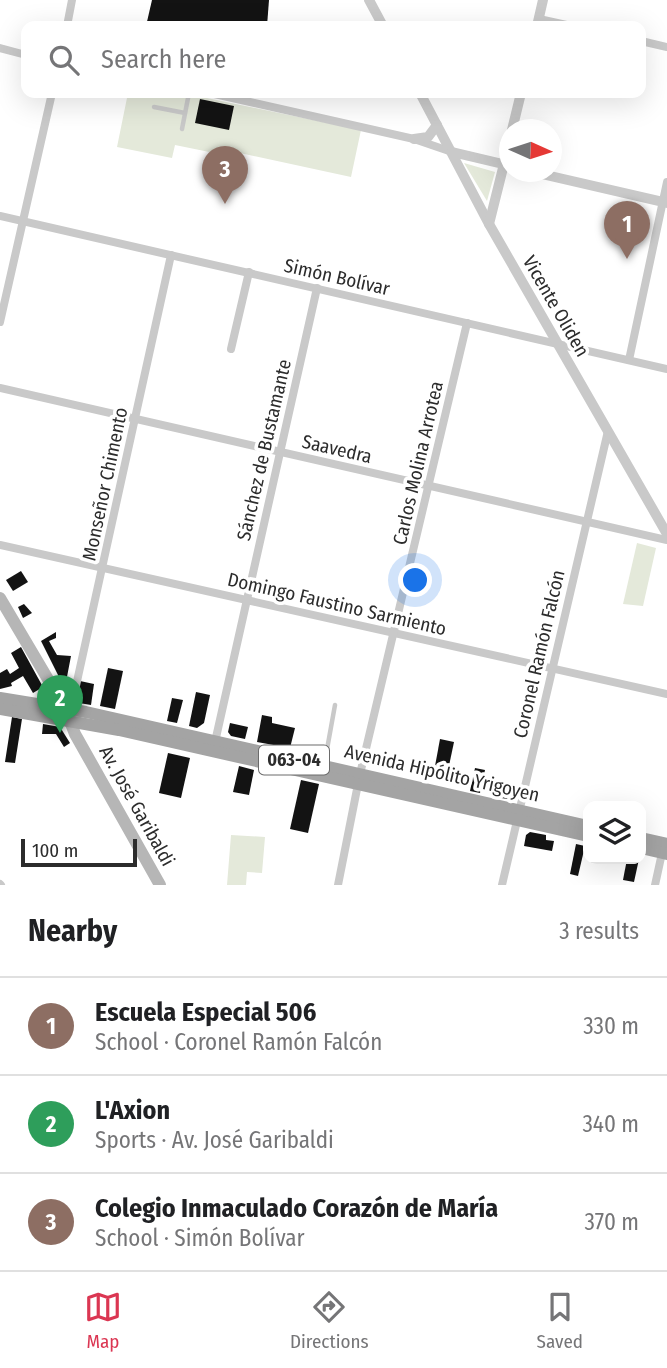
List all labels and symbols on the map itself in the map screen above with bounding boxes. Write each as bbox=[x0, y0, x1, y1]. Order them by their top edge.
north arrow bbox=[499, 119, 562, 182]
pin: 3 bbox=[202, 146, 248, 204]
pin: 1 bbox=[604, 201, 650, 259]
street label: Vicente Oliden bbox=[518, 251, 594, 361]
street label: Simón Bolívar bbox=[282, 254, 392, 300]
street label: Sánchez de Bustamante bbox=[232, 357, 296, 543]
street label: Carlos Molina Arrotea bbox=[388, 379, 448, 547]
street label: Monseñor Chimento bbox=[78, 405, 132, 563]
street label: Saavedra bbox=[300, 430, 374, 468]
your location bbox=[398, 563, 432, 597]
street label: Domingo Faustino Sarmiento bbox=[225, 568, 449, 640]
street label: Coronel Ramón Falcón bbox=[508, 568, 570, 740]
pin: 2 bbox=[37, 675, 83, 733]
street label: Avenida Hipólito Yrigoyen bbox=[342, 739, 542, 807]
street label: Av. José Garibaldi bbox=[94, 742, 180, 870]
road number: 063-04 bbox=[259, 746, 329, 774]
scale bar bbox=[21, 836, 136, 868]

